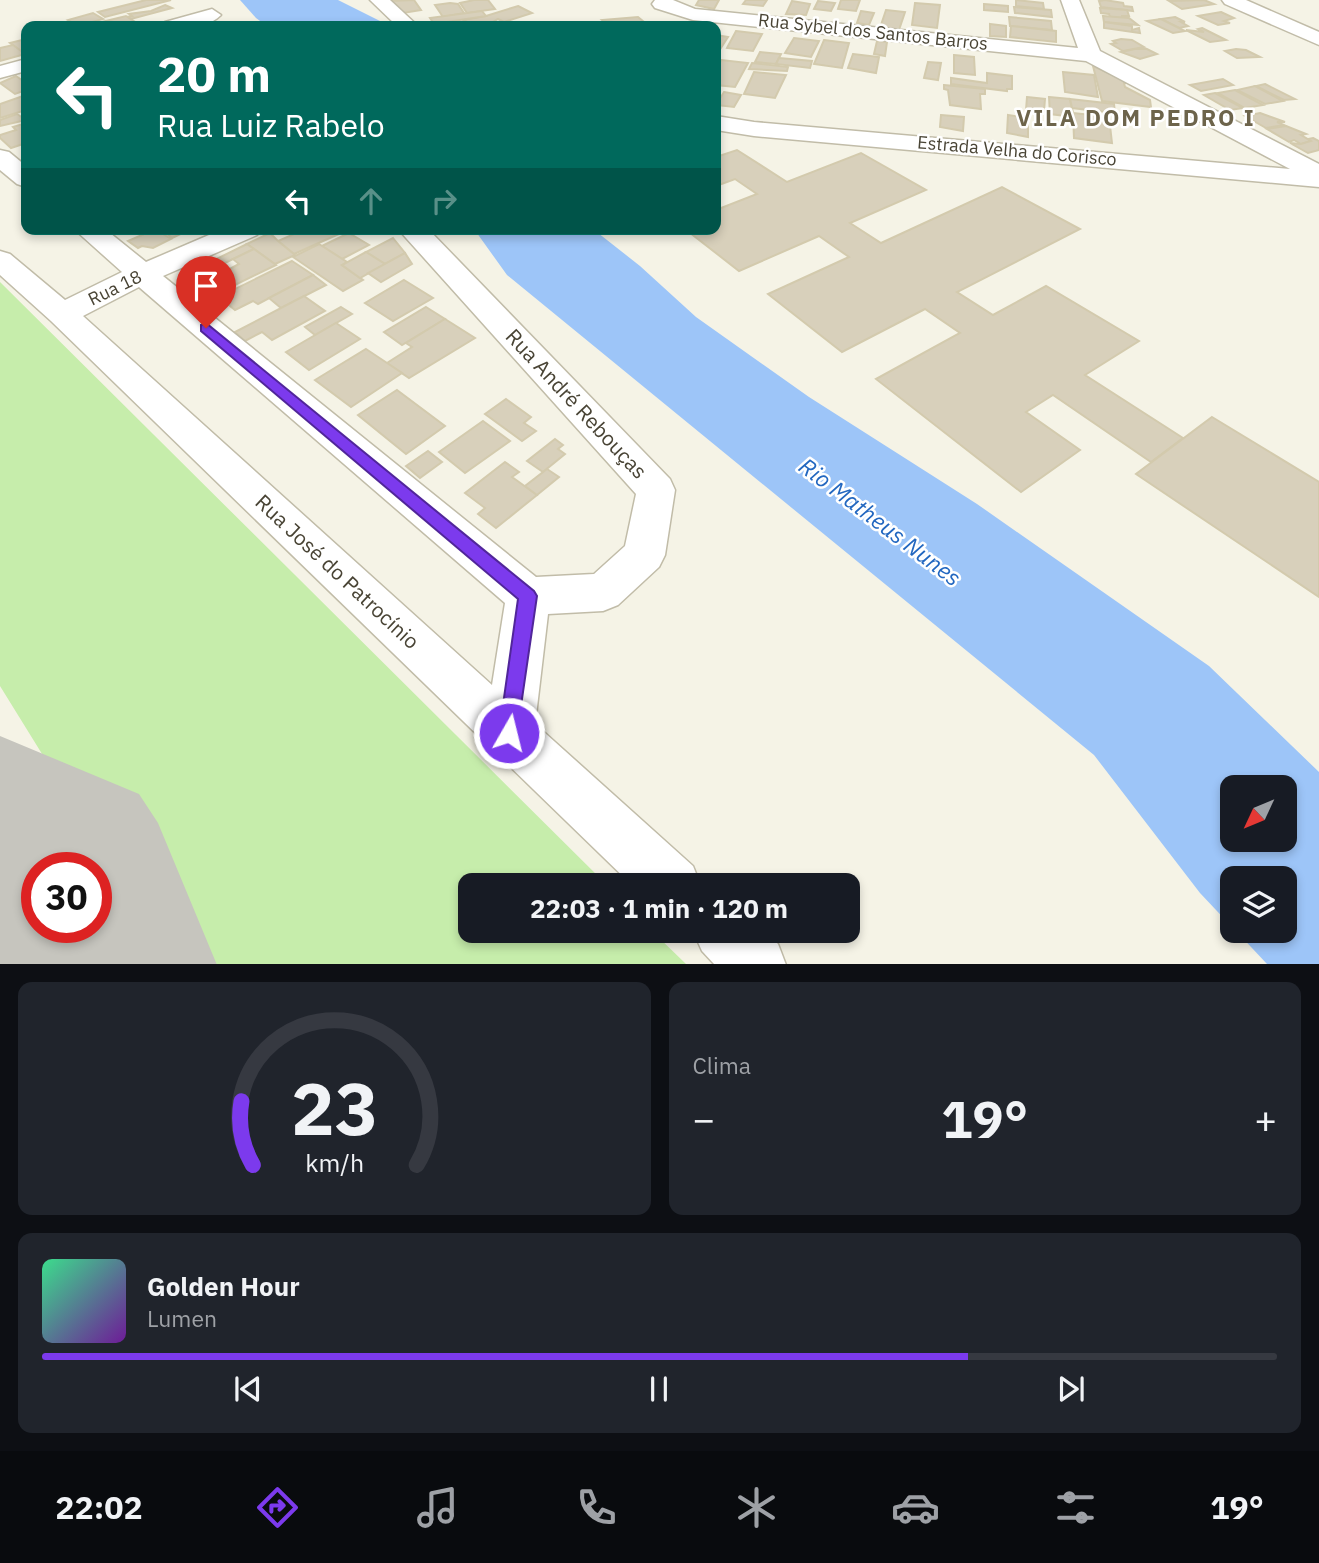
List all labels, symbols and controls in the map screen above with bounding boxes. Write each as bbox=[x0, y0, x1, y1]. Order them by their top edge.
street label: Rua Sybel dos Santos Barros bbox=[757, 8, 989, 55]
text: 20 m bbox=[157, 42, 271, 105]
icon: left bbox=[42, 49, 133, 140]
district label: VILA DOM PEDRO I bbox=[1016, 102, 1256, 132]
text: Rua Luiz Rabelo bbox=[157, 104, 385, 146]
street label: Estrada Velha do Corisco bbox=[916, 130, 1118, 171]
icon: left bbox=[279, 182, 317, 220]
icon: ahead bbox=[352, 182, 390, 220]
icon: right bbox=[425, 182, 463, 220]
pin bbox=[176, 256, 236, 328]
street label: Rua 18 bbox=[84, 265, 146, 310]
icon: arrive bbox=[187, 267, 225, 305]
street label: Rua André Rebouças bbox=[500, 322, 654, 484]
water label: Rio Matheus Nunes bbox=[794, 450, 968, 592]
street label: Rua José do Patrocínio bbox=[250, 488, 426, 655]
position arrow bbox=[472, 696, 546, 770]
north arrow bbox=[1220, 775, 1297, 852]
map controls bbox=[1220, 775, 1297, 943]
speed limit sign: 30 bbox=[21, 852, 112, 943]
button: layers bbox=[1220, 866, 1297, 943]
text: 22:03 · 1 min · 120 m bbox=[530, 891, 788, 925]
text: Clima bbox=[693, 1050, 751, 1080]
text: 23 bbox=[291, 1060, 378, 1155]
text: 19° bbox=[941, 1085, 1028, 1152]
text: − bbox=[693, 1094, 715, 1143]
text: + bbox=[1254, 1094, 1277, 1143]
text: km/h bbox=[305, 1145, 364, 1178]
text: Golden Hour bbox=[147, 1269, 300, 1303]
text: Lumen bbox=[147, 1303, 217, 1333]
icon: previous bbox=[229, 1370, 267, 1408]
icon: pause bbox=[640, 1370, 678, 1408]
icon: next bbox=[1052, 1370, 1090, 1408]
icon: directions bbox=[253, 1483, 302, 1532]
icon: music bbox=[413, 1483, 462, 1532]
icon: phone bbox=[572, 1483, 621, 1532]
icon: climate bbox=[732, 1483, 781, 1532]
icon: car bbox=[891, 1483, 940, 1532]
icon: filters bbox=[1051, 1483, 1100, 1532]
text: 22:02 bbox=[55, 1486, 143, 1528]
text: 19° bbox=[1210, 1486, 1264, 1528]

